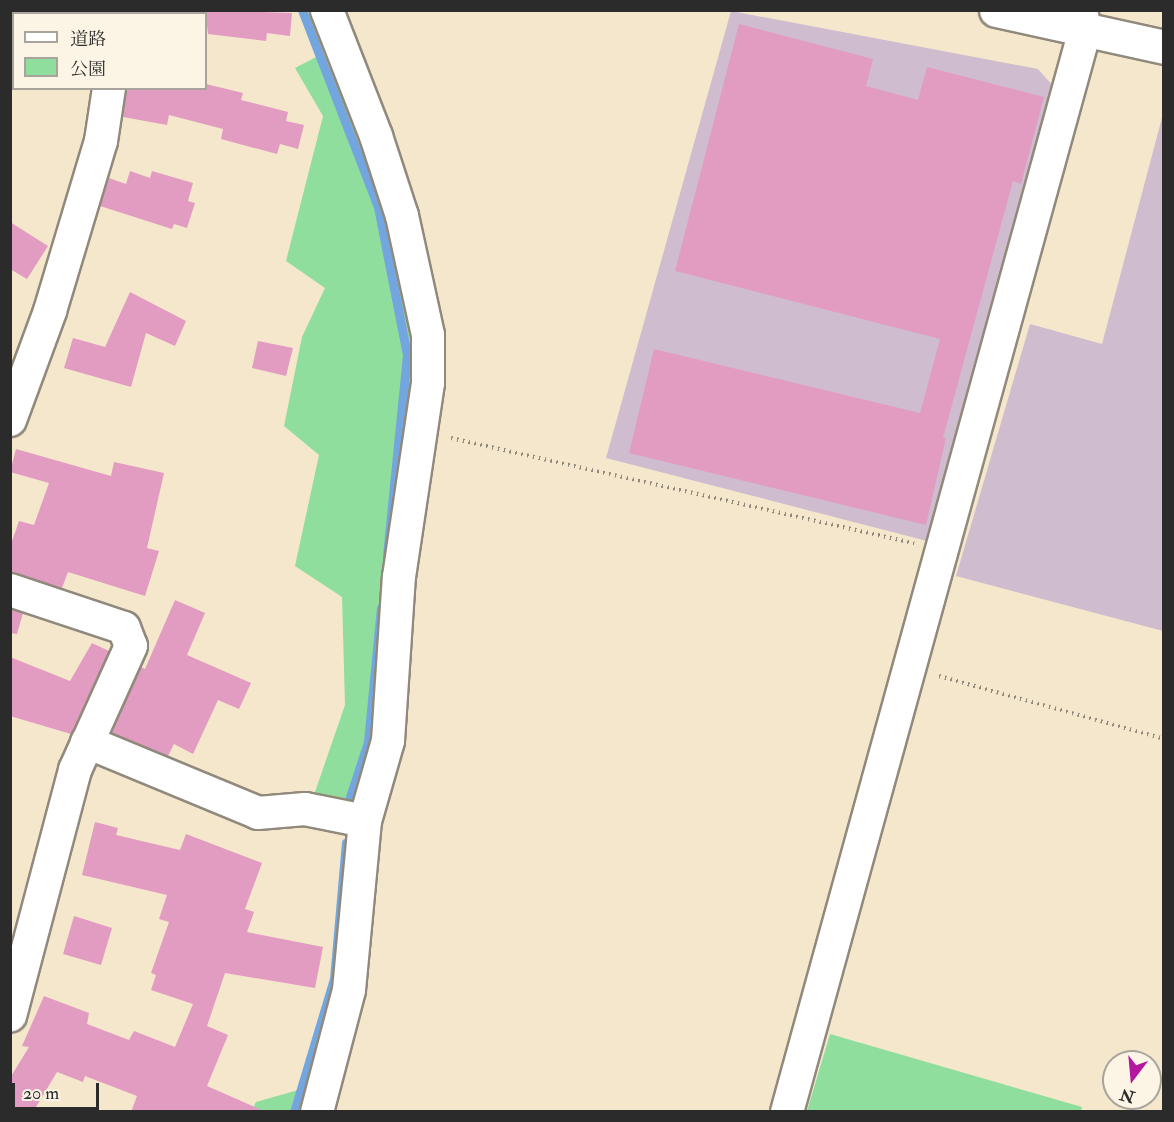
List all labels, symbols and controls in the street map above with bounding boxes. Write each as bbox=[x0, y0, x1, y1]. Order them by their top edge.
legend bbox=[12, 12, 207, 90]
text: 道路 bbox=[70, 28, 106, 51]
text: 公園 bbox=[70, 58, 106, 81]
north arrow bbox=[1102, 1050, 1162, 1110]
scale bar bbox=[15, 1071, 102, 1109]
text: 20 m bbox=[23, 1082, 59, 1105]
text: N bbox=[1118, 1084, 1137, 1107]

